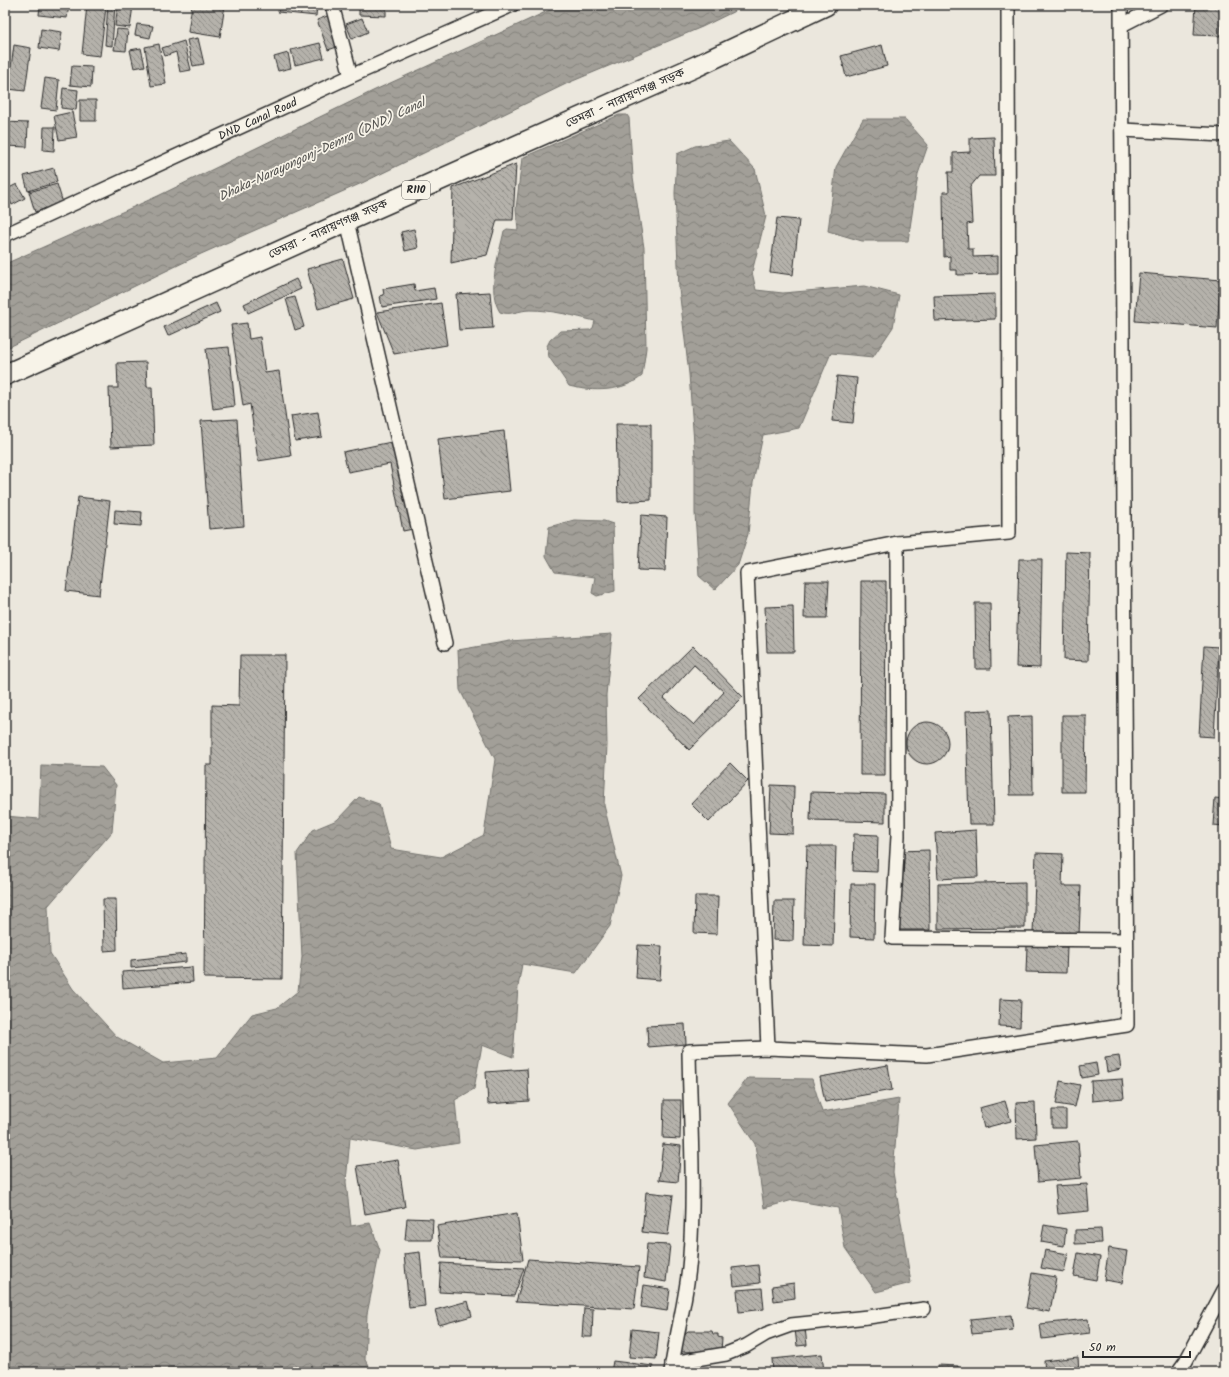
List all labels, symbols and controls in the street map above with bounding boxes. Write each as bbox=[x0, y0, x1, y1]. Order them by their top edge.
street label: ডেমরা - নারায়ণগঞ্জ সড়ক bbox=[562, 63, 688, 133]
street label: DND Canal Road bbox=[215, 92, 301, 145]
water label: Dhaka-Narayongonj-Demra (DND) Canal bbox=[215, 92, 431, 207]
road number: R110 bbox=[402, 181, 430, 199]
street label: ডেমরা - নারায়ণগঞ্জ সড়ক bbox=[265, 194, 391, 264]
scale bar bbox=[1083, 1333, 1190, 1359]
text: 50 m bbox=[1089, 1338, 1116, 1357]

